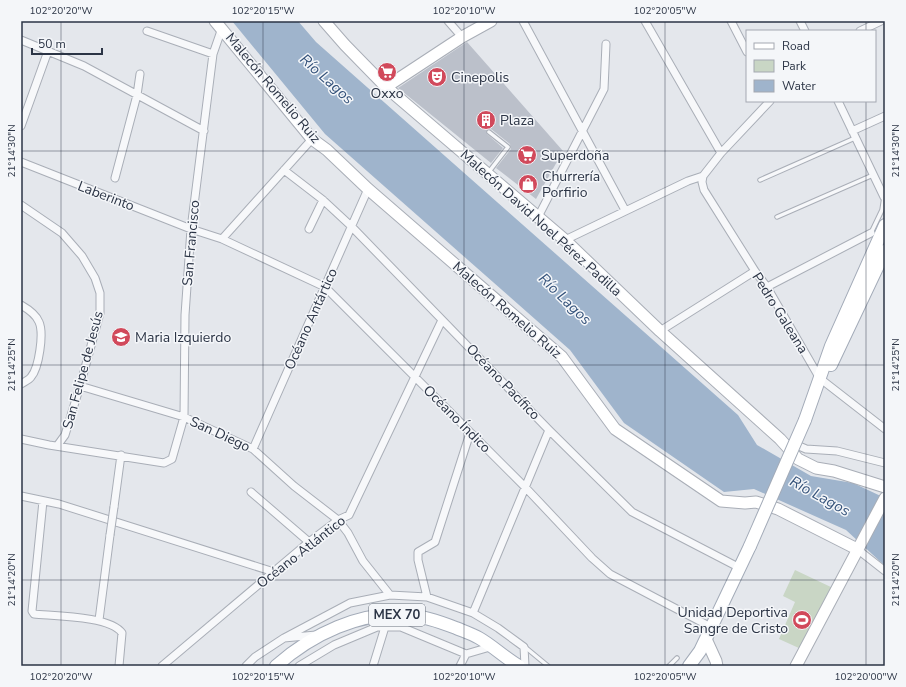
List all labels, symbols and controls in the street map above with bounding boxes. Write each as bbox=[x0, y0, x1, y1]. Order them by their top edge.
text: 102°20'20"W bbox=[30, 4, 92, 18]
text: 102°20'15"W bbox=[232, 4, 294, 18]
text: 102°20'10"W bbox=[433, 4, 495, 18]
text: 102°20'05"W bbox=[634, 4, 696, 18]
street label: Malecón Romelio Ruiz bbox=[221, 29, 325, 148]
scale bar bbox=[32, 30, 102, 56]
legend bbox=[746, 30, 876, 102]
text: 50 m bbox=[38, 36, 66, 52]
text: Road bbox=[782, 38, 810, 54]
water label: Río Lagos bbox=[296, 49, 358, 109]
text: Park bbox=[782, 58, 807, 74]
supermarket icon: Oxxo bbox=[376, 61, 398, 83]
theatre icon: Cinepolis bbox=[426, 66, 448, 88]
place label: Cinepolis bbox=[451, 68, 509, 87]
text: Water bbox=[782, 78, 816, 94]
place label: Oxxo bbox=[370, 84, 404, 103]
building icon: Plaza bbox=[475, 109, 497, 131]
place label: Plaza bbox=[500, 111, 534, 130]
text: 21°14'30"N bbox=[5, 124, 19, 178]
text: 21°14'30"N bbox=[889, 124, 903, 178]
supermarket icon: Superdoña bbox=[516, 144, 538, 166]
street label: Malecón David Noel Pérez Padilla bbox=[456, 145, 626, 301]
place label: Superdoña bbox=[541, 146, 609, 165]
place label: Churrería Porfirio bbox=[542, 167, 600, 202]
shop icon: Churrería Porfirio bbox=[517, 173, 539, 195]
street label: Laberinto bbox=[75, 176, 137, 216]
street label: San Francisco bbox=[178, 199, 204, 287]
street label: Malecón Romelio Ruiz bbox=[448, 257, 566, 363]
street label: Océano Antártico bbox=[280, 265, 342, 373]
water label: Río Lagos bbox=[534, 269, 596, 329]
street label: Pedro Galeana bbox=[747, 269, 813, 357]
street label: San Felipe de Jesús bbox=[58, 309, 108, 431]
school or university icon: Maria Izquierdo bbox=[110, 326, 132, 348]
place label: Maria Izquierdo bbox=[135, 328, 231, 347]
text: 21°14'25"N bbox=[5, 338, 19, 392]
text: 21°14'25"N bbox=[889, 338, 903, 392]
street label: Océano Pacífico bbox=[462, 340, 544, 424]
street label: Océano Índico bbox=[419, 381, 495, 457]
street label: San Diego bbox=[187, 412, 254, 456]
water label: Río Lagos bbox=[786, 471, 854, 521]
street label: Océano Atlántico bbox=[253, 511, 350, 593]
text: 21°14'20"N bbox=[5, 553, 19, 607]
text: 21°14'20"N bbox=[889, 553, 903, 607]
place label: Unidad Deportiva Sangre de Cristo bbox=[677, 603, 788, 638]
road number: MEX 70 bbox=[369, 604, 425, 626]
sports icon: Unidad Deportiva Sangre de Cristo bbox=[791, 609, 813, 631]
text: 102°20'20"W bbox=[30, 670, 92, 684]
text: 102°20'15"W bbox=[232, 670, 294, 684]
text: 102°20'10"W bbox=[433, 670, 495, 684]
text: 102°20'05"W bbox=[634, 670, 696, 684]
text: 102°20'00"W bbox=[835, 670, 897, 684]

